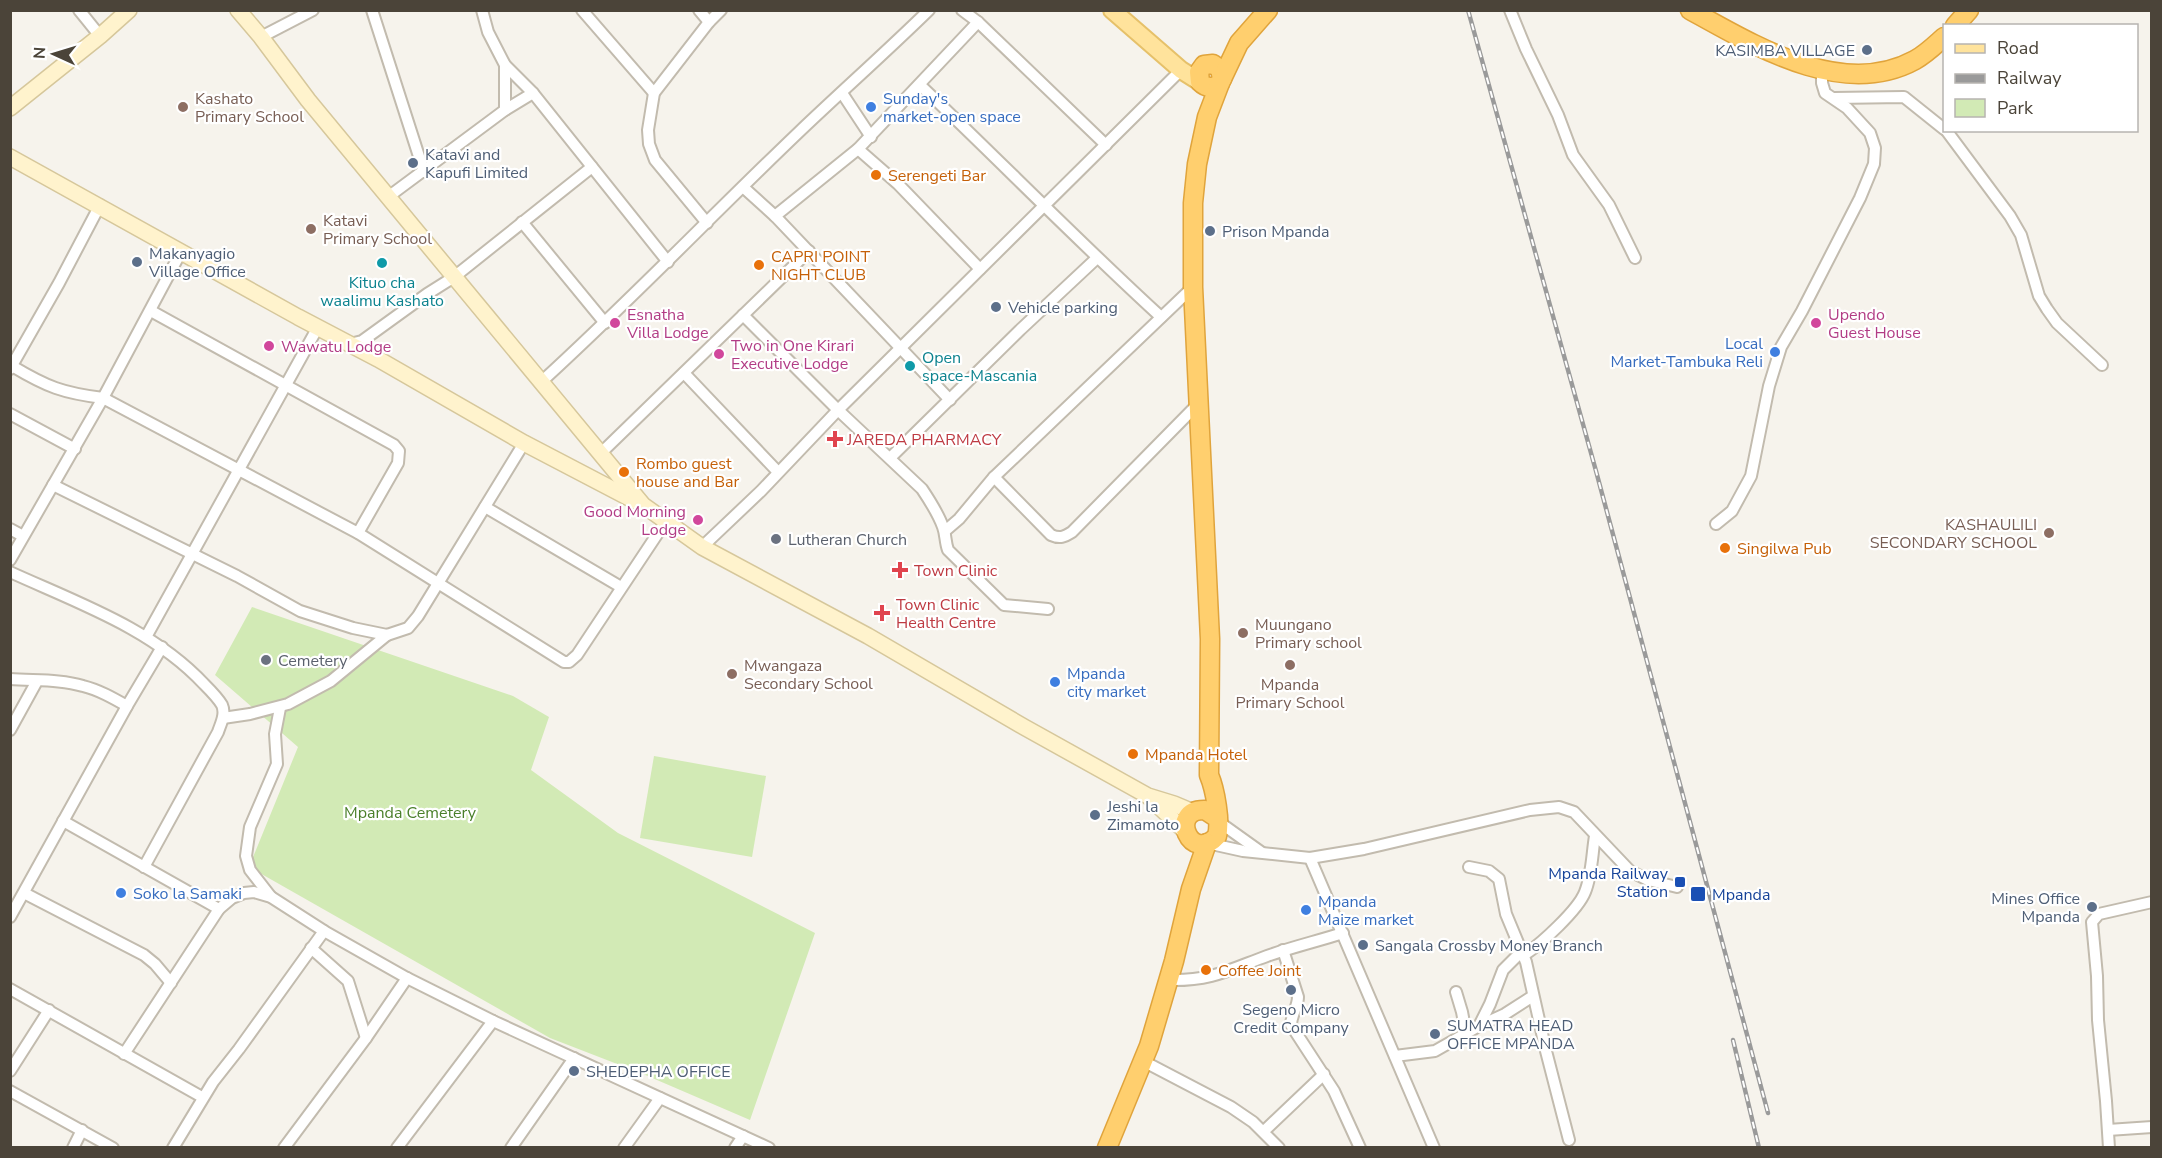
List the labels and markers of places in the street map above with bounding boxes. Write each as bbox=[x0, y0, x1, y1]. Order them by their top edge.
place label: KASIMBA VILLAGE bbox=[1715, 40, 1855, 62]
marker: KASIMBA VILLAGE bbox=[1860, 43, 1874, 57]
place label: Kashato Primary School bbox=[195, 88, 304, 128]
place label: Sunday's market-open space bbox=[883, 88, 1021, 128]
marker: Kashato Primary School bbox=[176, 100, 190, 114]
marker: Sunday's market-open space bbox=[864, 100, 878, 114]
place label: Katavi and Kapufi Limited bbox=[425, 144, 528, 184]
marker: Katavi and Kapufi Limited bbox=[406, 156, 420, 170]
place label: Serengeti Bar bbox=[888, 165, 986, 187]
marker: Serengeti Bar bbox=[869, 168, 883, 182]
place label: Katavi Primary School bbox=[323, 210, 432, 250]
place label: Prison Mpanda bbox=[1222, 221, 1330, 243]
marker: Katavi Primary School bbox=[304, 222, 318, 236]
marker: Prison Mpanda bbox=[1203, 224, 1217, 238]
place label: Makanyagio Village Office bbox=[148, 243, 246, 283]
place label: CAPRI POINT NIGHT CLUB bbox=[771, 246, 870, 286]
marker: Makanyagio Village Office bbox=[130, 255, 144, 269]
marker: Kituo cha waalimu Kashato bbox=[375, 256, 389, 270]
marker: CAPRI POINT NIGHT CLUB bbox=[752, 258, 766, 272]
place label: Kituo cha waalimu Kashato bbox=[320, 272, 444, 312]
place label: Vehicle parking bbox=[1007, 297, 1118, 319]
marker: Vehicle parking bbox=[989, 300, 1003, 314]
place label: Esnatha Villa Lodge bbox=[626, 304, 709, 344]
place label: Upendo Guest House bbox=[1828, 304, 1921, 344]
marker: Esnatha Villa Lodge bbox=[608, 316, 622, 330]
marker: Upendo Guest House bbox=[1809, 316, 1823, 330]
place label: Local Market-Tambuka Reli bbox=[1610, 333, 1763, 373]
place label: Two in One Kirari Executive Lodge bbox=[731, 335, 854, 375]
place label: Wawatu Lodge bbox=[281, 336, 391, 358]
marker: Wawatu Lodge bbox=[262, 339, 276, 353]
marker: Local Market-Tambuka Reli bbox=[1768, 345, 1782, 359]
marker: Two in One Kirari Executive Lodge bbox=[712, 347, 726, 361]
place label: Open space-Mascania bbox=[922, 347, 1037, 387]
marker: Open space-Mascania bbox=[903, 359, 917, 373]
place label: JAREDA PHARMACY bbox=[846, 429, 1002, 451]
marker: JAREDA PHARMACY bbox=[828, 432, 842, 446]
place label: Rombo guest house and Bar bbox=[636, 453, 740, 493]
marker: Rombo guest house and Bar bbox=[617, 465, 631, 479]
place label: Good Morning Lodge bbox=[584, 501, 686, 541]
marker: Good Morning Lodge bbox=[691, 513, 705, 527]
place label: KASHAULILI SECONDARY SCHOOL bbox=[1870, 514, 2037, 554]
marker: KASHAULILI SECONDARY SCHOOL bbox=[2042, 526, 2056, 540]
place label: Lutheran Church bbox=[788, 529, 907, 551]
marker: Lutheran Church bbox=[769, 532, 783, 546]
place label: Singilwa Pub bbox=[1737, 538, 1832, 560]
marker: Singilwa Pub bbox=[1718, 541, 1732, 555]
place label: Town Clinic bbox=[914, 560, 998, 582]
marker: Town Clinic bbox=[891, 561, 909, 579]
place label: Town Clinic Health Centre bbox=[896, 594, 996, 634]
marker: Town Clinic Health Centre bbox=[873, 604, 891, 622]
place label: Muungano Primary school bbox=[1255, 614, 1362, 654]
marker: Muungano Primary school bbox=[1236, 626, 1250, 640]
place label: Cemetery bbox=[278, 650, 348, 672]
marker: Cemetery bbox=[259, 653, 273, 667]
place label: Mwangaza Secondary School bbox=[744, 655, 873, 695]
marker: Mpanda Primary School bbox=[1283, 658, 1297, 672]
place label: Mpanda city market bbox=[1067, 663, 1146, 703]
marker: Mwangaza Secondary School bbox=[725, 667, 739, 681]
place label: Mpanda Primary School bbox=[1236, 674, 1345, 714]
marker: Mpanda city market bbox=[1048, 675, 1062, 689]
place label: Mpanda Hotel bbox=[1145, 744, 1248, 766]
marker: Mpanda Hotel bbox=[1126, 747, 1140, 761]
place label: Jeshi la Zimamoto bbox=[1106, 796, 1179, 836]
marker: Jeshi la Zimamoto bbox=[1088, 808, 1102, 822]
place label: Mpanda Railway Station bbox=[1548, 863, 1669, 903]
marker: Mpanda Railway Station bbox=[1673, 875, 1687, 889]
place label: Soko la Samaki bbox=[133, 883, 242, 905]
place label: Mpanda bbox=[1712, 884, 1770, 906]
marker: Mpanda bbox=[1689, 885, 1707, 903]
marker: Soko la Samaki bbox=[114, 886, 128, 900]
place label: Mines Office Mpanda bbox=[1991, 888, 2080, 928]
place label: Mpanda Maize market bbox=[1318, 891, 1414, 931]
marker: Mines Office Mpanda bbox=[2085, 900, 2099, 914]
marker: Mpanda Maize market bbox=[1299, 903, 1313, 917]
place label: Sangala Crossby Money Branch bbox=[1375, 935, 1603, 957]
marker: Sangala Crossby Money Branch bbox=[1356, 938, 1370, 952]
place label: Coffee Joint bbox=[1218, 960, 1301, 982]
marker: Coffee Joint bbox=[1199, 963, 1213, 977]
marker: Segeno Micro Credit Company bbox=[1284, 983, 1298, 997]
place label: Segeno Micro Credit Company bbox=[1233, 999, 1350, 1039]
place label: SUMATRA HEAD OFFICE MPANDA bbox=[1447, 1015, 1575, 1055]
marker: SUMATRA HEAD OFFICE MPANDA bbox=[1428, 1027, 1442, 1041]
place label: SHEDEPHA OFFICE bbox=[586, 1061, 731, 1083]
marker: SHEDEPHA OFFICE bbox=[567, 1064, 581, 1078]

